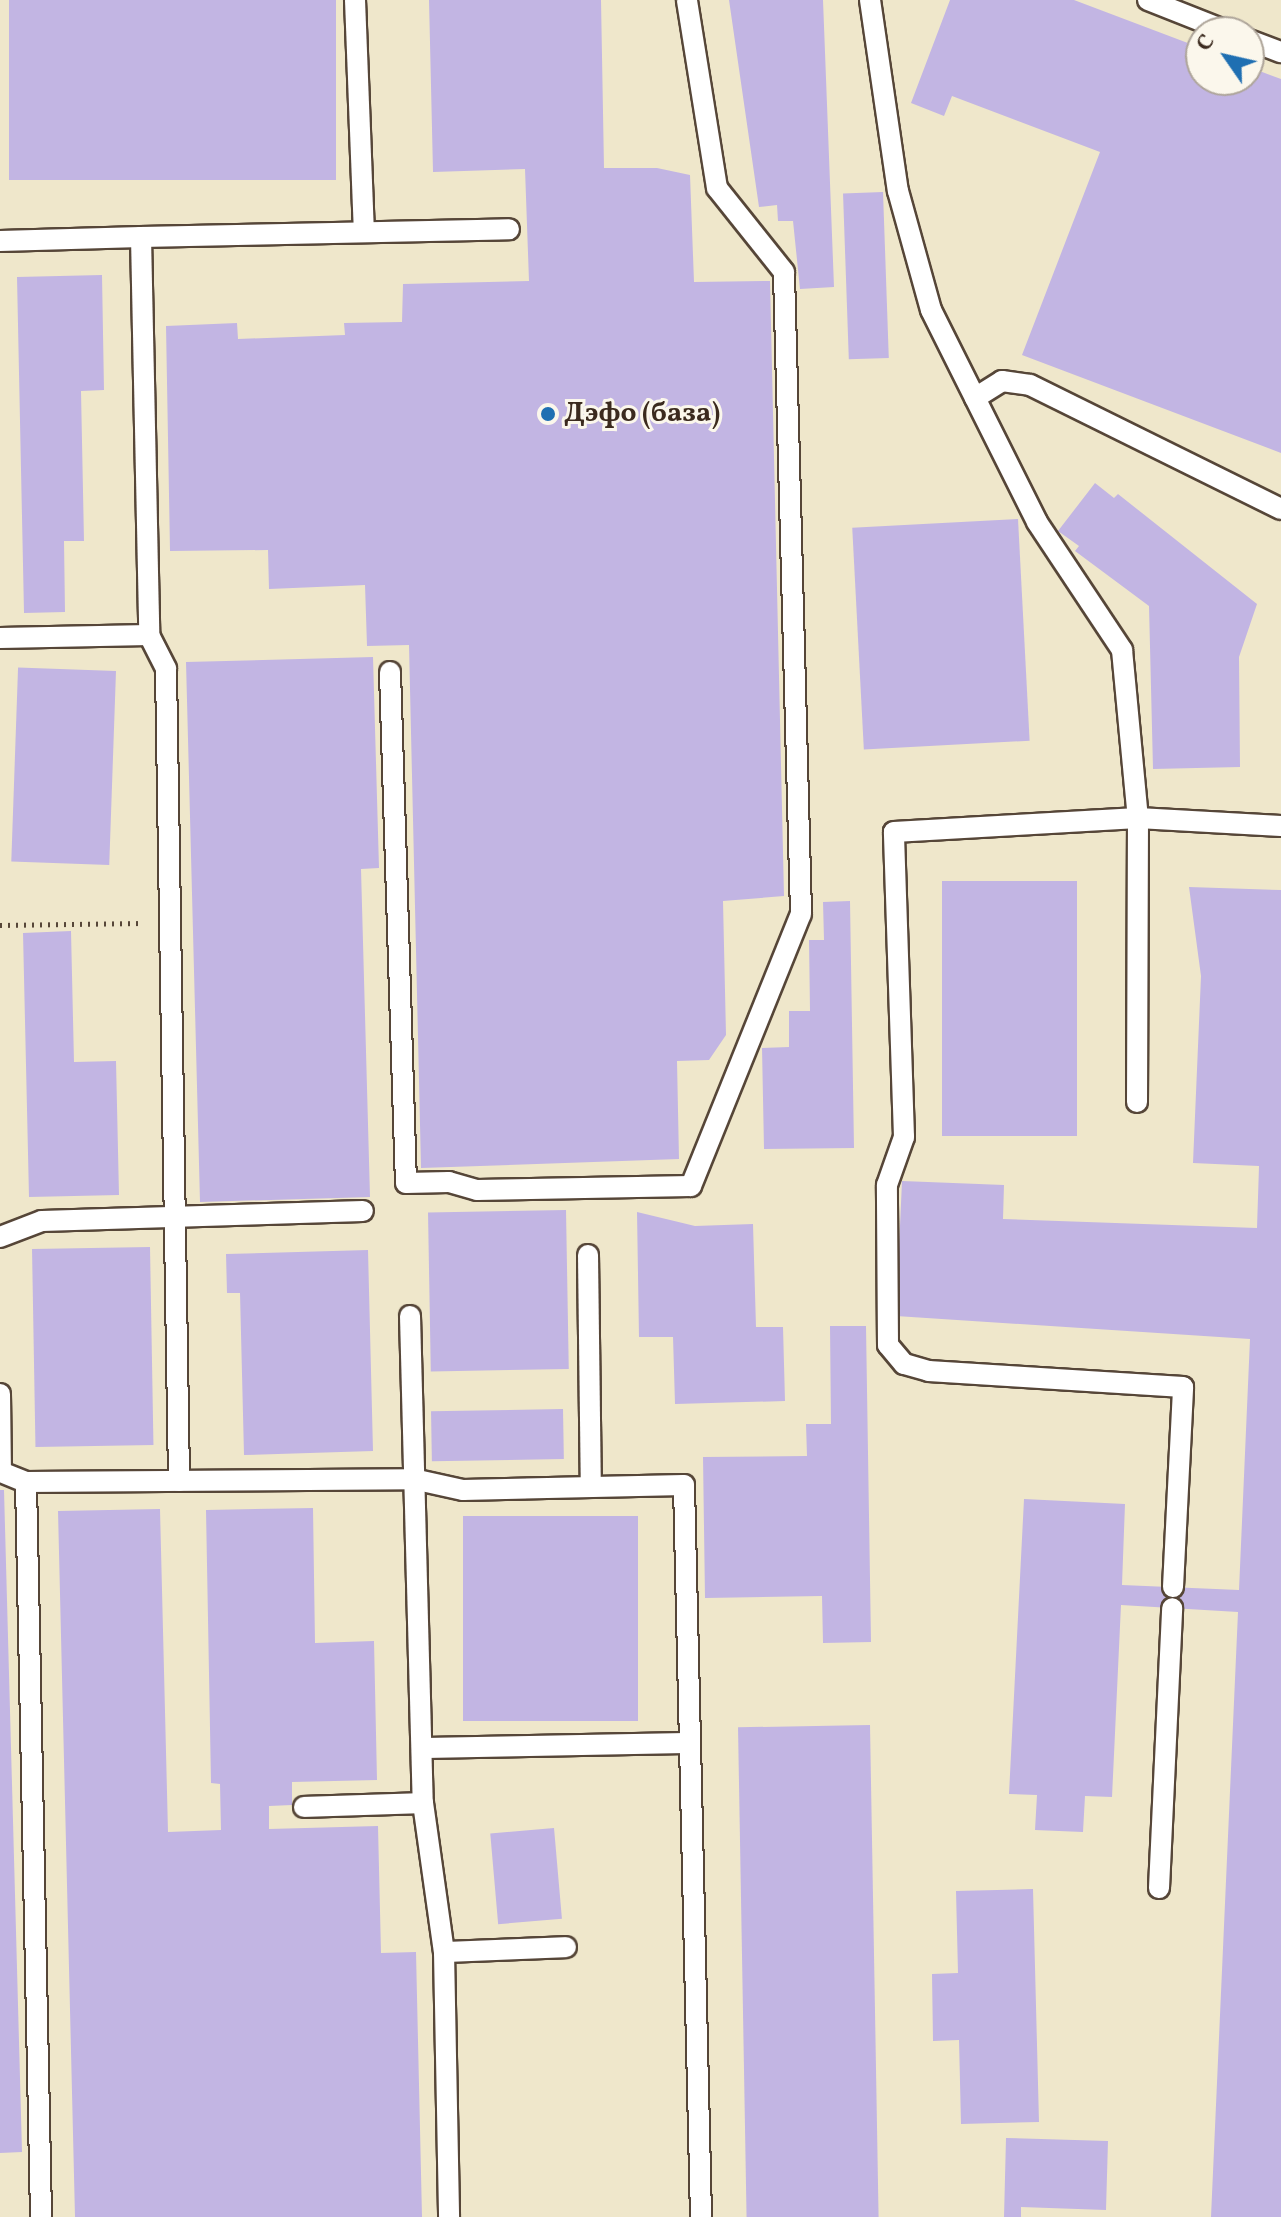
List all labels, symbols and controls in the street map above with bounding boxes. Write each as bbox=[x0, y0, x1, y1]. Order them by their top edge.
north arrow bbox=[1185, 16, 1265, 96]
text: С bbox=[1190, 29, 1223, 58]
place label: Дэфо (база) bbox=[564, 397, 720, 431]
marker: Дэфо (база) bbox=[539, 405, 557, 423]

